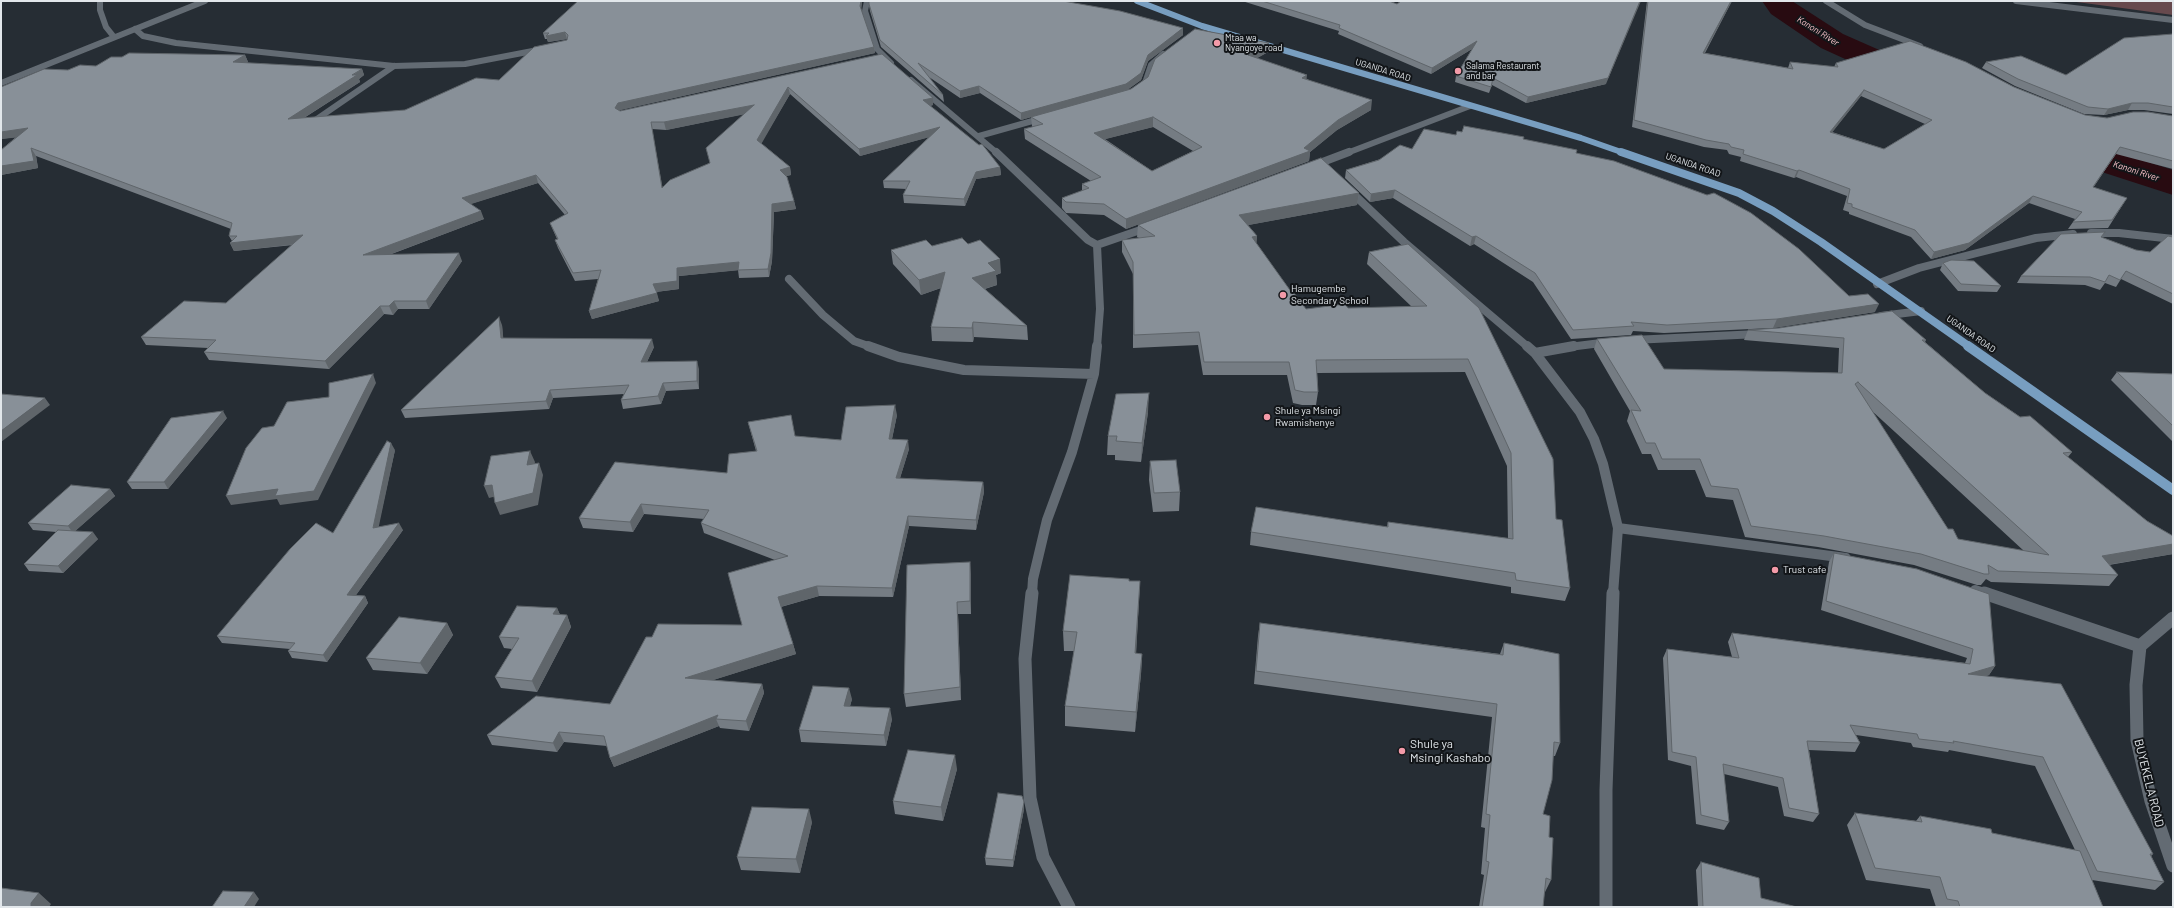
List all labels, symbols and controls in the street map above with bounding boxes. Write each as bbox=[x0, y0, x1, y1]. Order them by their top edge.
water label: Kanoni River bbox=[1795, 14, 1841, 48]
place label: Mtaa wa Nyangoye road bbox=[1225, 33, 1282, 54]
marker: Mtaa wa Nyangoye road bbox=[1212, 38, 1222, 48]
street label: UGANDA ROAD bbox=[1354, 56, 1412, 84]
place label: Salama Restaurant and bar bbox=[1466, 61, 1540, 82]
marker: Salama Restaurant and bar bbox=[1453, 66, 1463, 76]
street label: UGANDA ROAD bbox=[1664, 151, 1722, 179]
water label: Kanoni River bbox=[2112, 159, 2160, 183]
place label: Hamugembe Secondary School bbox=[1291, 283, 1369, 306]
marker: Hamugembe Secondary School bbox=[1278, 290, 1288, 300]
street label: UGANDA ROAD bbox=[1944, 313, 1998, 355]
place label: Shule ya Msingi Rwamishenye bbox=[1275, 405, 1341, 428]
marker: Shule ya Msingi Rwamishenye bbox=[1262, 412, 1272, 422]
place label: Trust cafe bbox=[1783, 564, 1826, 576]
marker: Trust cafe bbox=[1770, 565, 1780, 575]
place label: Shule ya Msingi Kashabo bbox=[1410, 737, 1491, 765]
street label: BUYEKELA ROAD bbox=[2131, 737, 2167, 829]
marker: Shule ya Msingi Kashabo bbox=[1397, 746, 1407, 756]

